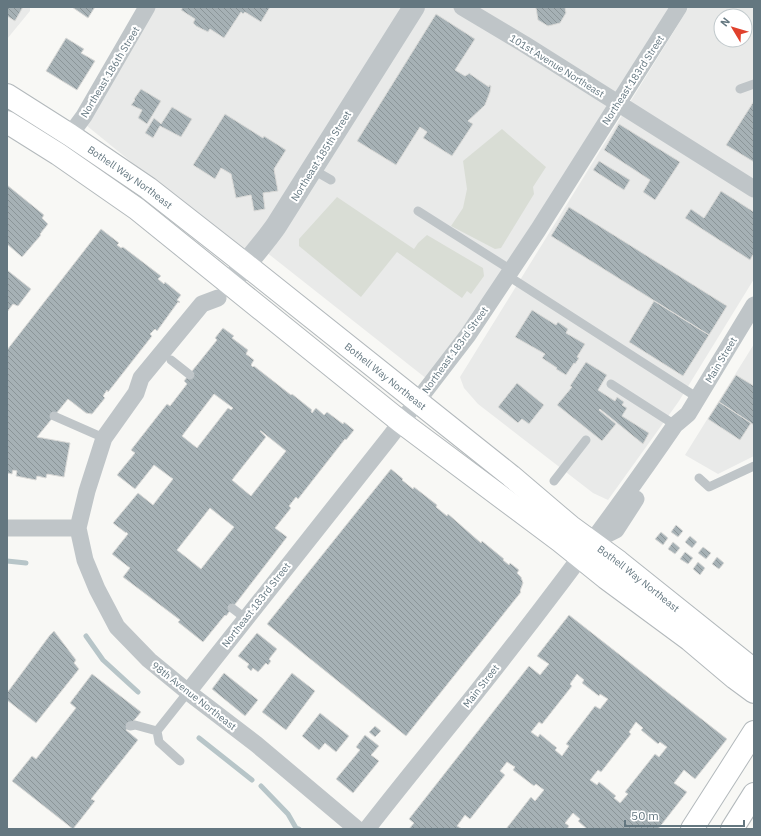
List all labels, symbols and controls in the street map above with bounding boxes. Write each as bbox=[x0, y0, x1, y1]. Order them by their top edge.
north arrow bbox=[713, 8, 753, 48]
text: N bbox=[717, 14, 733, 29]
street label: Northeast 186th Street bbox=[78, 24, 143, 120]
street label: 101st Avenue Northeast bbox=[507, 32, 607, 101]
street label: Northeast 183rd Street bbox=[599, 32, 667, 127]
street label: Northeast 185th Street bbox=[288, 108, 354, 204]
street label: Bothell Way Northeast bbox=[85, 143, 176, 212]
street label: Northeast 183rd Street bbox=[419, 304, 491, 396]
street label: Main Street bbox=[702, 334, 740, 385]
street label: Bothell Way Northeast bbox=[342, 340, 430, 413]
street label: Bothell Way Northeast bbox=[595, 542, 683, 615]
street label: Northeast 183rd Street bbox=[219, 560, 294, 650]
street label: 98th Avenue Northeast bbox=[149, 659, 239, 733]
street label: Main Street bbox=[460, 661, 502, 710]
scale bar bbox=[625, 802, 744, 828]
text: 50 m bbox=[631, 808, 659, 823]

